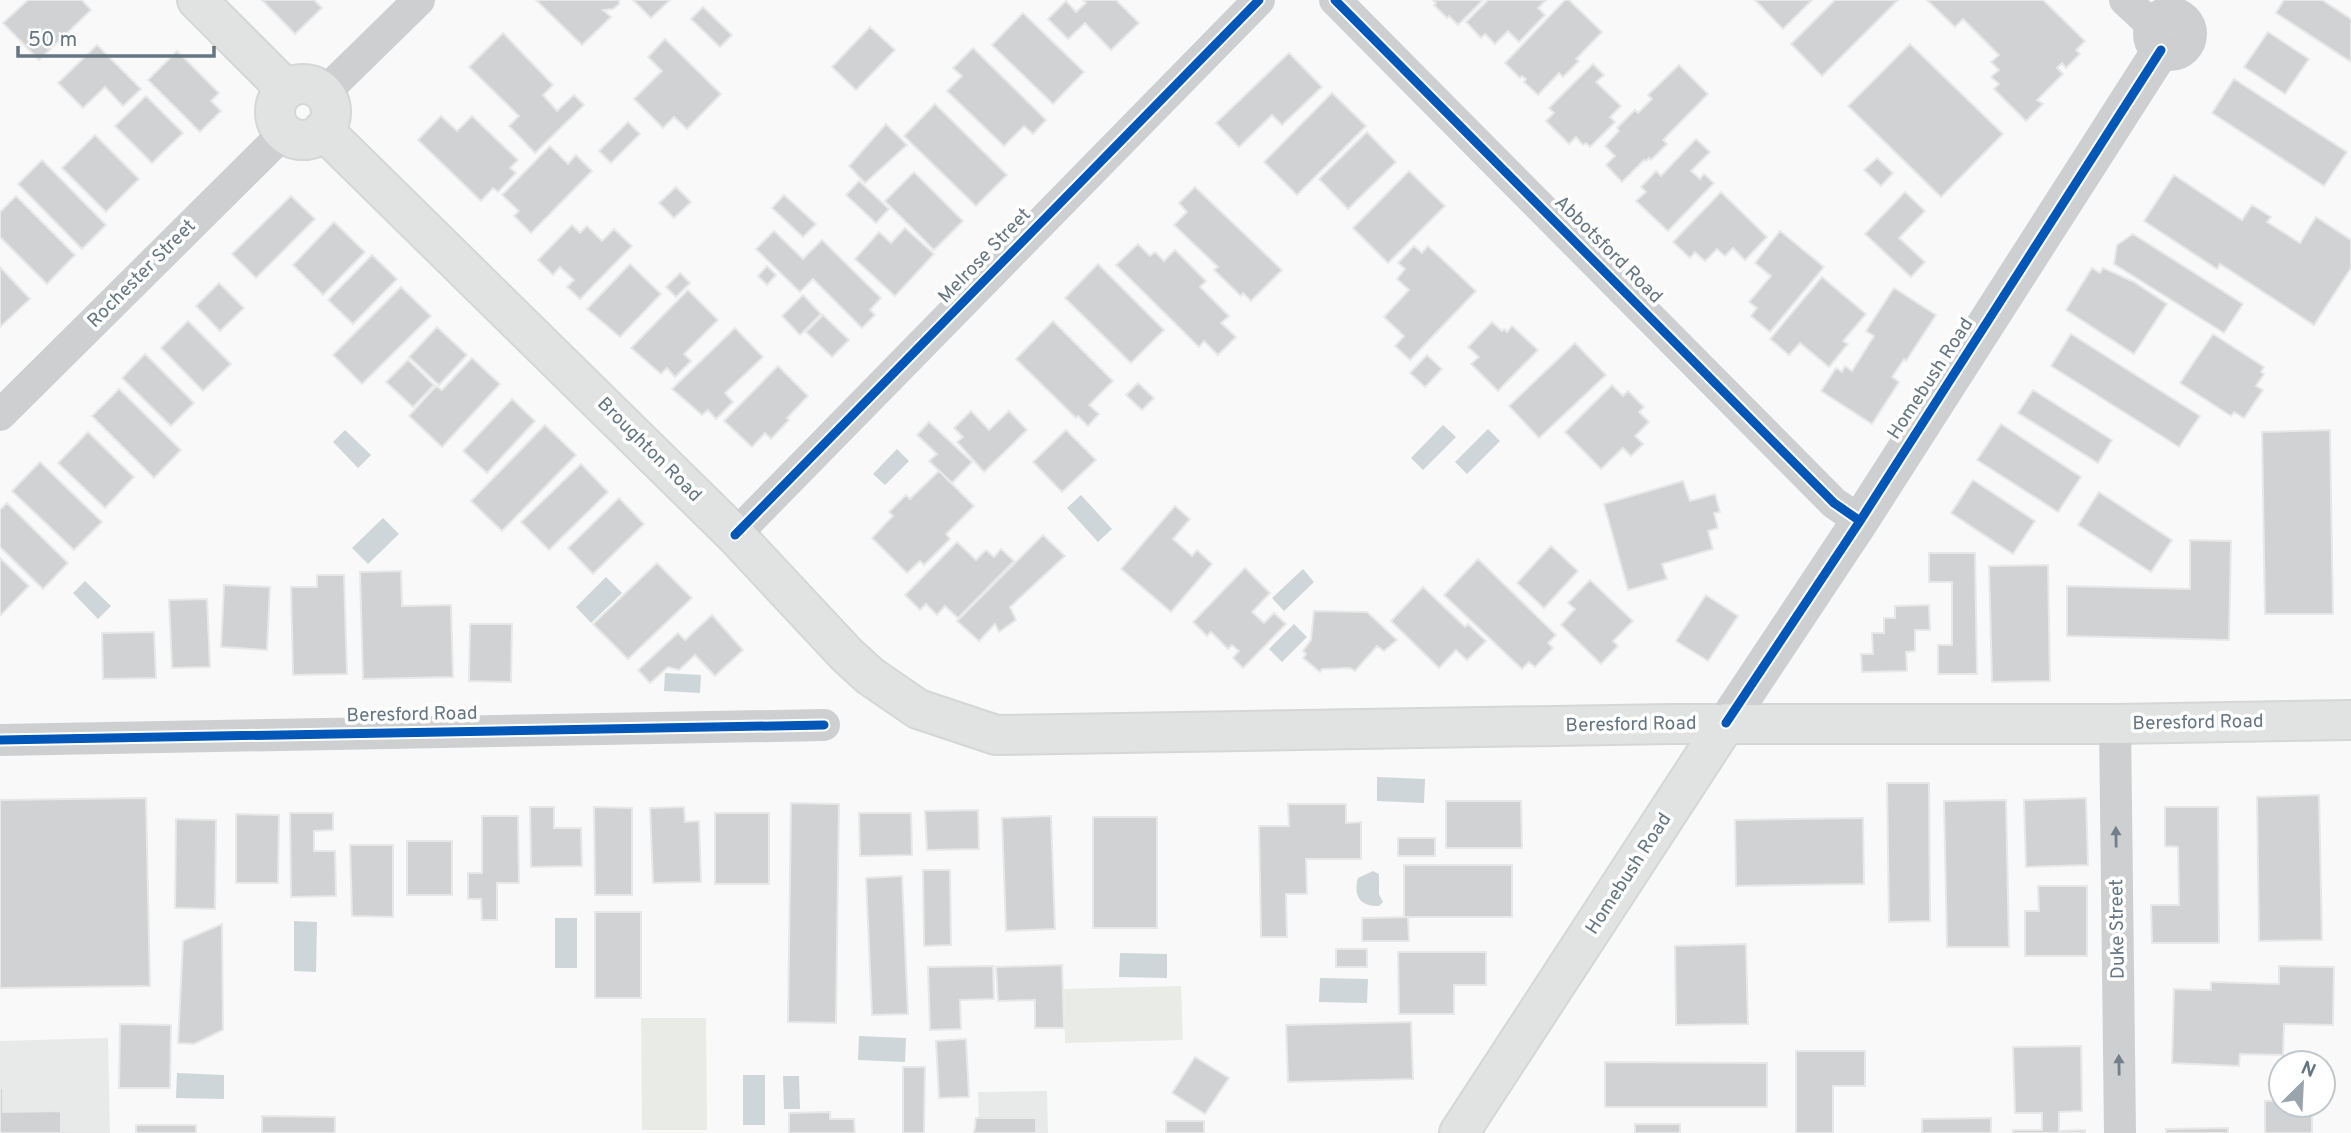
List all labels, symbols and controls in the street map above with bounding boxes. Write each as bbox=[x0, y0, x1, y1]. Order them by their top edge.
scale bar bbox=[18, 14, 214, 58]
text: 50 m bbox=[28, 27, 77, 54]
street label: Abbotsford Road bbox=[1549, 191, 1667, 309]
street label: Melrose Street bbox=[933, 203, 1037, 309]
street label: Rochester Street bbox=[83, 215, 201, 333]
street label: Homebush Road bbox=[1883, 314, 1979, 444]
street label: Broughton Road bbox=[592, 393, 706, 507]
street label: Beresford Road bbox=[346, 702, 478, 728]
street label: Beresford Road bbox=[2132, 710, 2264, 736]
street label: Beresford Road bbox=[1565, 712, 1697, 738]
street label: Homebush Road bbox=[1581, 809, 1677, 939]
one-way arrow bbox=[2111, 826, 2122, 848]
street label: Duke Street bbox=[2105, 879, 2131, 979]
north arrow bbox=[2267, 1049, 2337, 1119]
one-way arrow bbox=[2113, 1054, 2125, 1076]
text: N bbox=[2297, 1057, 2319, 1084]

